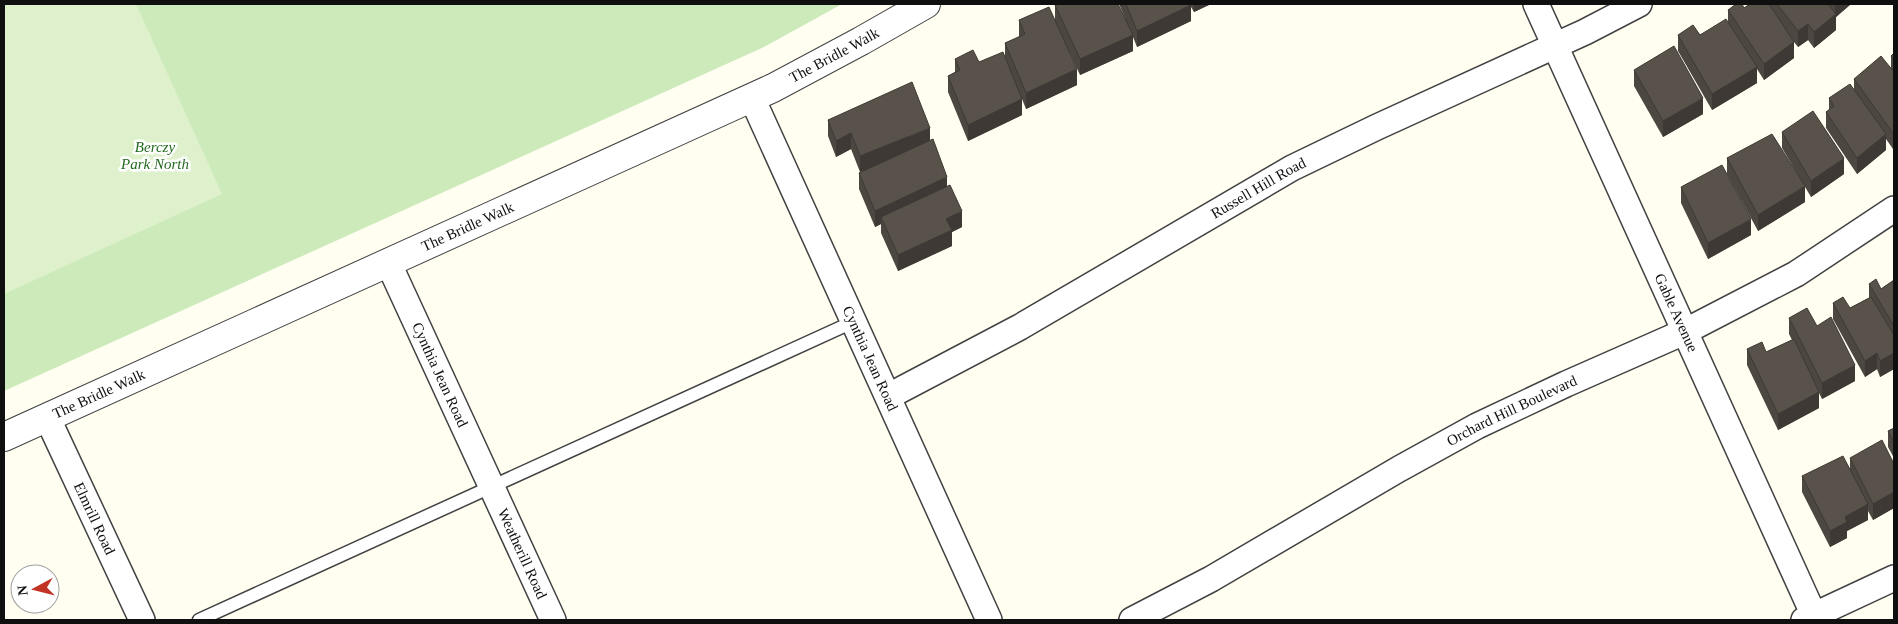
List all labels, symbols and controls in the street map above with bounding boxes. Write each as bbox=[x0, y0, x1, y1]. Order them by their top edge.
street label: The Bridle Walk bbox=[787, 24, 882, 86]
park label: Berczy Park North bbox=[120, 139, 189, 172]
street label: Russell Hill Road bbox=[1208, 154, 1309, 222]
street label: The Bridle Walk bbox=[419, 199, 517, 254]
street label: Gable Avenue bbox=[1652, 271, 1701, 355]
street label: Cynthia Jean Road bbox=[840, 303, 901, 414]
street label: Cynthia Jean Road bbox=[409, 320, 471, 430]
street label: The Bridle Walk bbox=[50, 366, 148, 422]
street label: Orchard Hill Boulevard bbox=[1444, 372, 1580, 449]
street label: Elmrill Road bbox=[71, 480, 118, 558]
street label: Weatherill Road bbox=[495, 506, 550, 602]
north arrow bbox=[10, 564, 60, 614]
text: N bbox=[15, 585, 31, 596]

